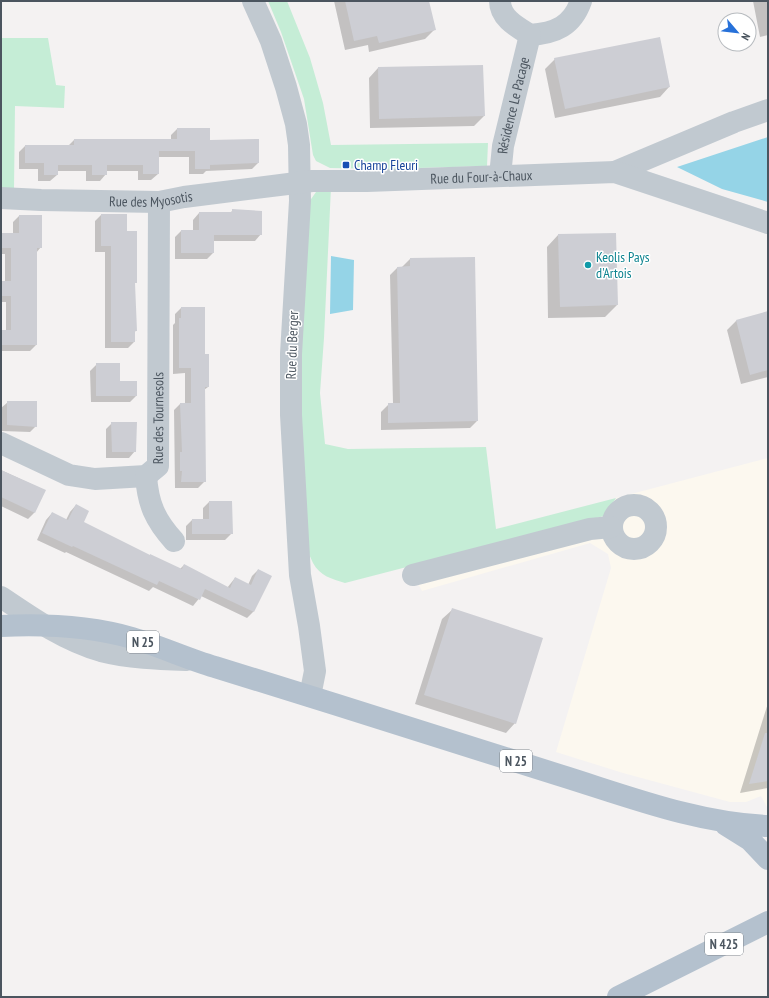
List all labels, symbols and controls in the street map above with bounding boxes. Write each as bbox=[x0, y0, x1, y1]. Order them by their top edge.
north arrow bbox=[717, 12, 757, 52]
text: N bbox=[738, 31, 753, 43]
street label: Résidence Le Pacage bbox=[493, 55, 533, 155]
place label: Champ Fleuri bbox=[354, 156, 418, 174]
marker: Champ Fleuri bbox=[341, 160, 351, 170]
street label: Rue du Four-à-Chaux bbox=[430, 166, 533, 188]
street label: Rue des Myosotis bbox=[109, 187, 194, 211]
place label: Keolis Pays d'Artois bbox=[596, 248, 650, 282]
marker: Keolis Pays d'Artois bbox=[583, 260, 593, 270]
street label: Rue du Berger bbox=[282, 310, 302, 380]
street label: Rue des Tournesols bbox=[149, 372, 167, 464]
road number: N 25 bbox=[127, 631, 159, 653]
road number: N 25 bbox=[500, 750, 532, 772]
road number: N 425 bbox=[705, 933, 743, 955]

